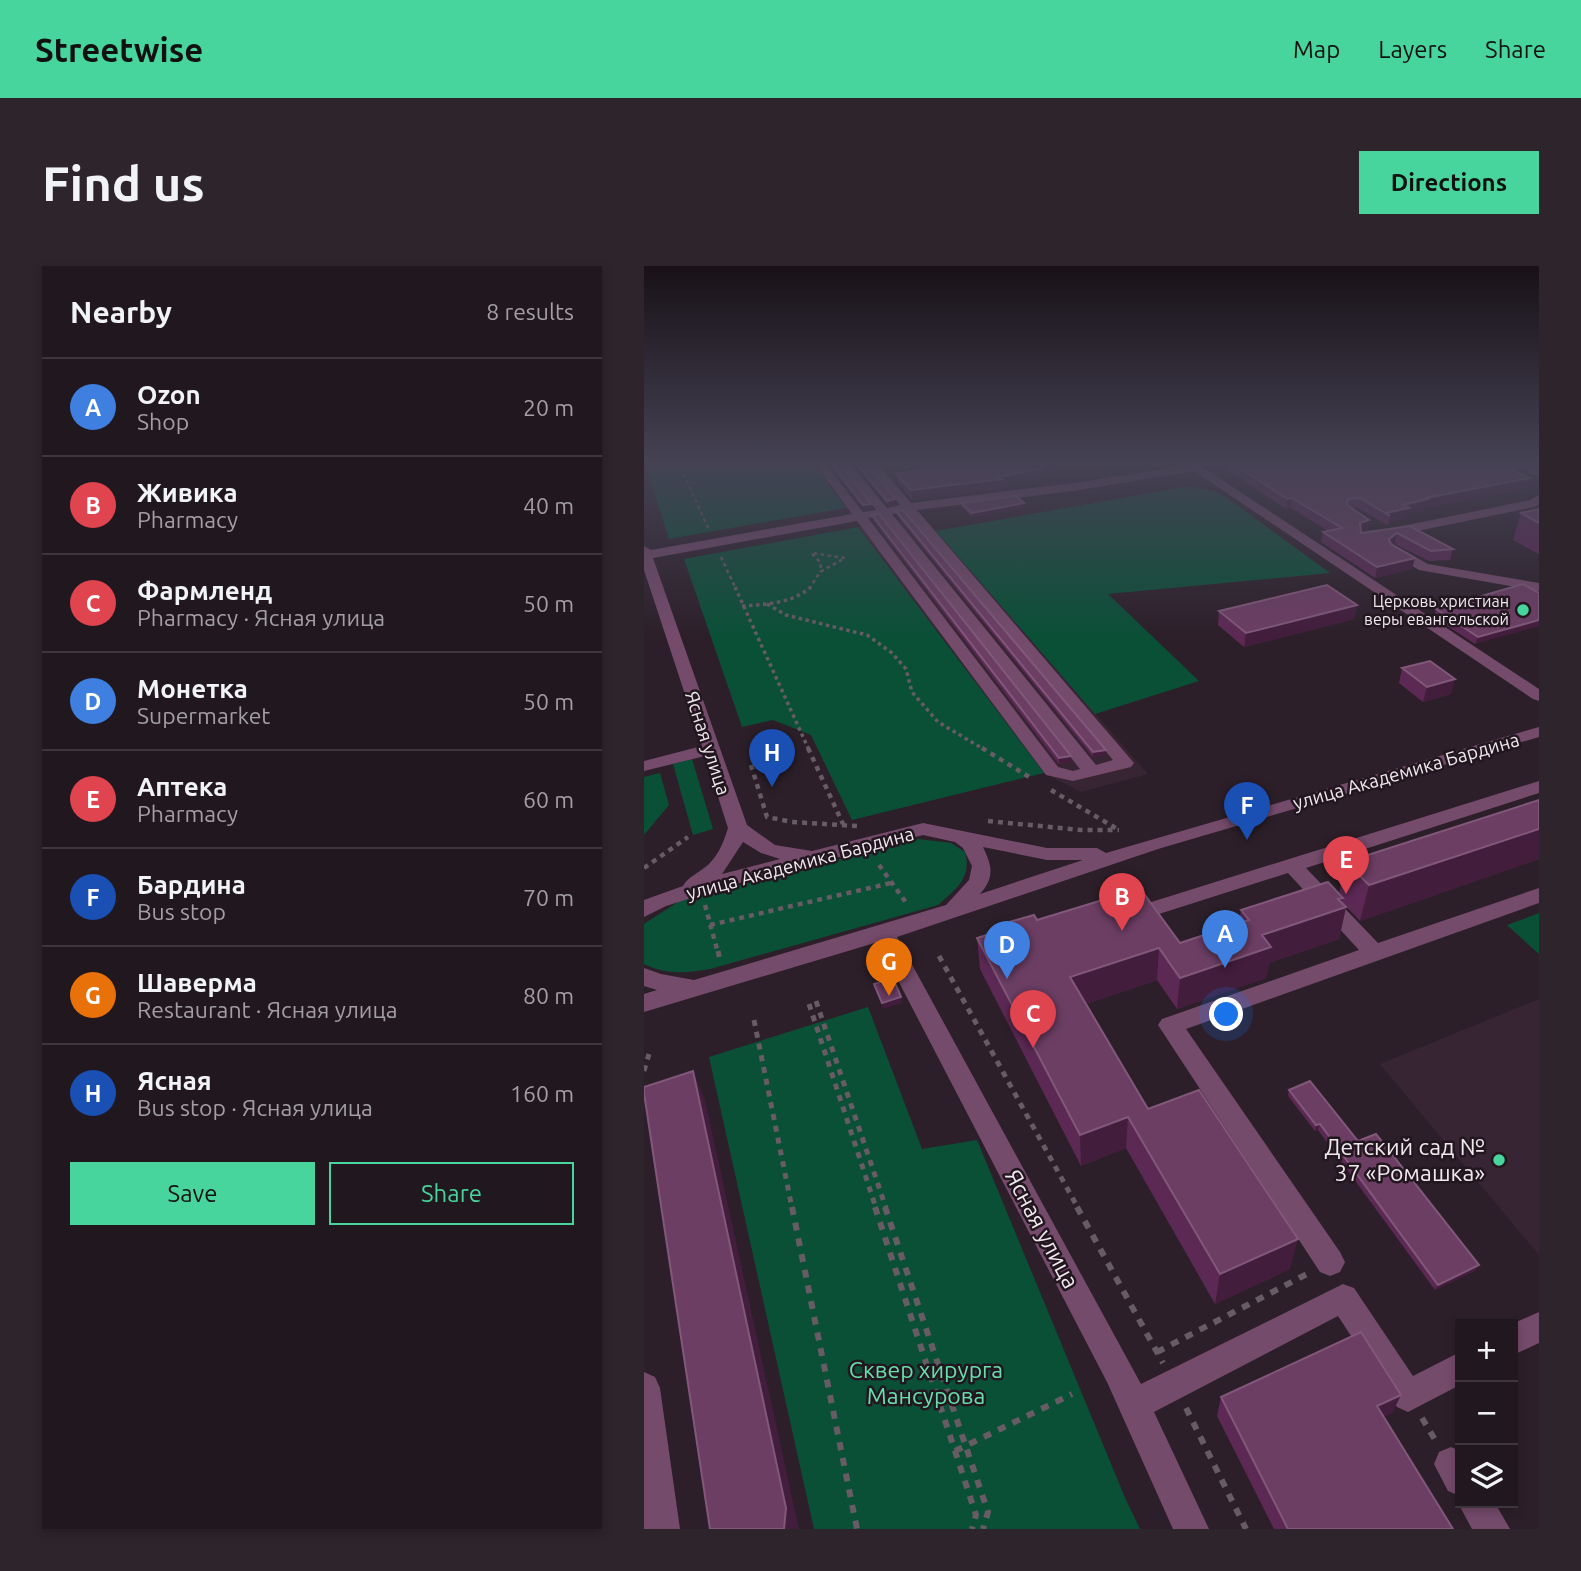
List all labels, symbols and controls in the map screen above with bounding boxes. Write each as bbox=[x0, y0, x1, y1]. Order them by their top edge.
text: Streetwise bbox=[35, 31, 203, 68]
text: Map bbox=[1293, 36, 1340, 63]
text: Layers bbox=[1378, 36, 1447, 63]
text: Share bbox=[1485, 36, 1546, 63]
button: Directions bbox=[1359, 151, 1539, 214]
text: Find us bbox=[42, 155, 205, 210]
text: Nearby bbox=[70, 295, 172, 329]
text: 8 results bbox=[486, 299, 574, 324]
text: Ozon bbox=[137, 380, 201, 409]
text: A bbox=[85, 395, 101, 420]
text: 20 m bbox=[523, 395, 574, 420]
text: Shop bbox=[137, 409, 189, 434]
text: Живика bbox=[137, 478, 238, 507]
text: B bbox=[85, 493, 101, 518]
text: 40 m bbox=[523, 493, 574, 518]
text: Pharmacy bbox=[137, 507, 238, 532]
text: Фармленд bbox=[137, 576, 272, 605]
text: C bbox=[86, 591, 100, 616]
text: 50 m bbox=[523, 591, 574, 616]
place label: Церковь христиан веры евангельской bbox=[1364, 592, 1509, 628]
marker: Церковь христиан веры евангельской bbox=[1515, 602, 1531, 618]
text: Pharmacy · Ясная улица bbox=[137, 605, 385, 630]
text: Монетка bbox=[137, 674, 248, 703]
street label: Ясная улица bbox=[681, 688, 735, 798]
text: D bbox=[85, 689, 101, 714]
text: 50 m bbox=[523, 689, 574, 714]
text: Supermarket bbox=[137, 703, 270, 728]
street label: улица Академика Бардина bbox=[1290, 728, 1522, 814]
pin: H bbox=[749, 729, 795, 787]
text: Аптека bbox=[137, 772, 227, 801]
pin: F bbox=[1224, 782, 1270, 840]
text: E bbox=[86, 787, 100, 812]
text: 60 m bbox=[523, 787, 574, 812]
text: Pharmacy bbox=[137, 801, 238, 826]
street label: улица Академика Бардина bbox=[684, 822, 916, 904]
pin: E bbox=[1323, 836, 1369, 894]
text: Бардина bbox=[137, 870, 246, 899]
pin: B bbox=[1099, 873, 1145, 931]
text: F bbox=[87, 885, 99, 910]
text: 70 m bbox=[523, 885, 574, 910]
text: Bus stop bbox=[137, 899, 226, 924]
pin: A bbox=[1202, 910, 1248, 968]
pin: D bbox=[984, 921, 1030, 979]
pin: G bbox=[866, 938, 912, 996]
text: Шаверма bbox=[137, 968, 257, 997]
text: G bbox=[85, 983, 101, 1008]
text: 80 m bbox=[523, 983, 574, 1008]
pin: C bbox=[1010, 990, 1056, 1048]
text: Restaurant · Ясная улица bbox=[137, 997, 398, 1022]
your location bbox=[1209, 997, 1243, 1031]
text: Ясная bbox=[137, 1066, 212, 1095]
text: H bbox=[85, 1081, 101, 1106]
text: 160 m bbox=[510, 1081, 574, 1106]
text: Bus stop · Ясная улица bbox=[137, 1095, 373, 1120]
place label: Детский сад № 37 «Ромашка» bbox=[1324, 1134, 1485, 1185]
marker: Детский сад № 37 «Ромашка» bbox=[1491, 1152, 1507, 1168]
button: Save bbox=[70, 1162, 315, 1225]
button: Share bbox=[329, 1162, 574, 1225]
street label: Ясная улица bbox=[1001, 1165, 1084, 1292]
map controls bbox=[1455, 1319, 1518, 1508]
button: + bbox=[1455, 1319, 1518, 1382]
park label: Сквер хирурга Мансурова bbox=[849, 1357, 1003, 1408]
button: − bbox=[1455, 1382, 1518, 1445]
button: layers bbox=[1455, 1445, 1518, 1508]

